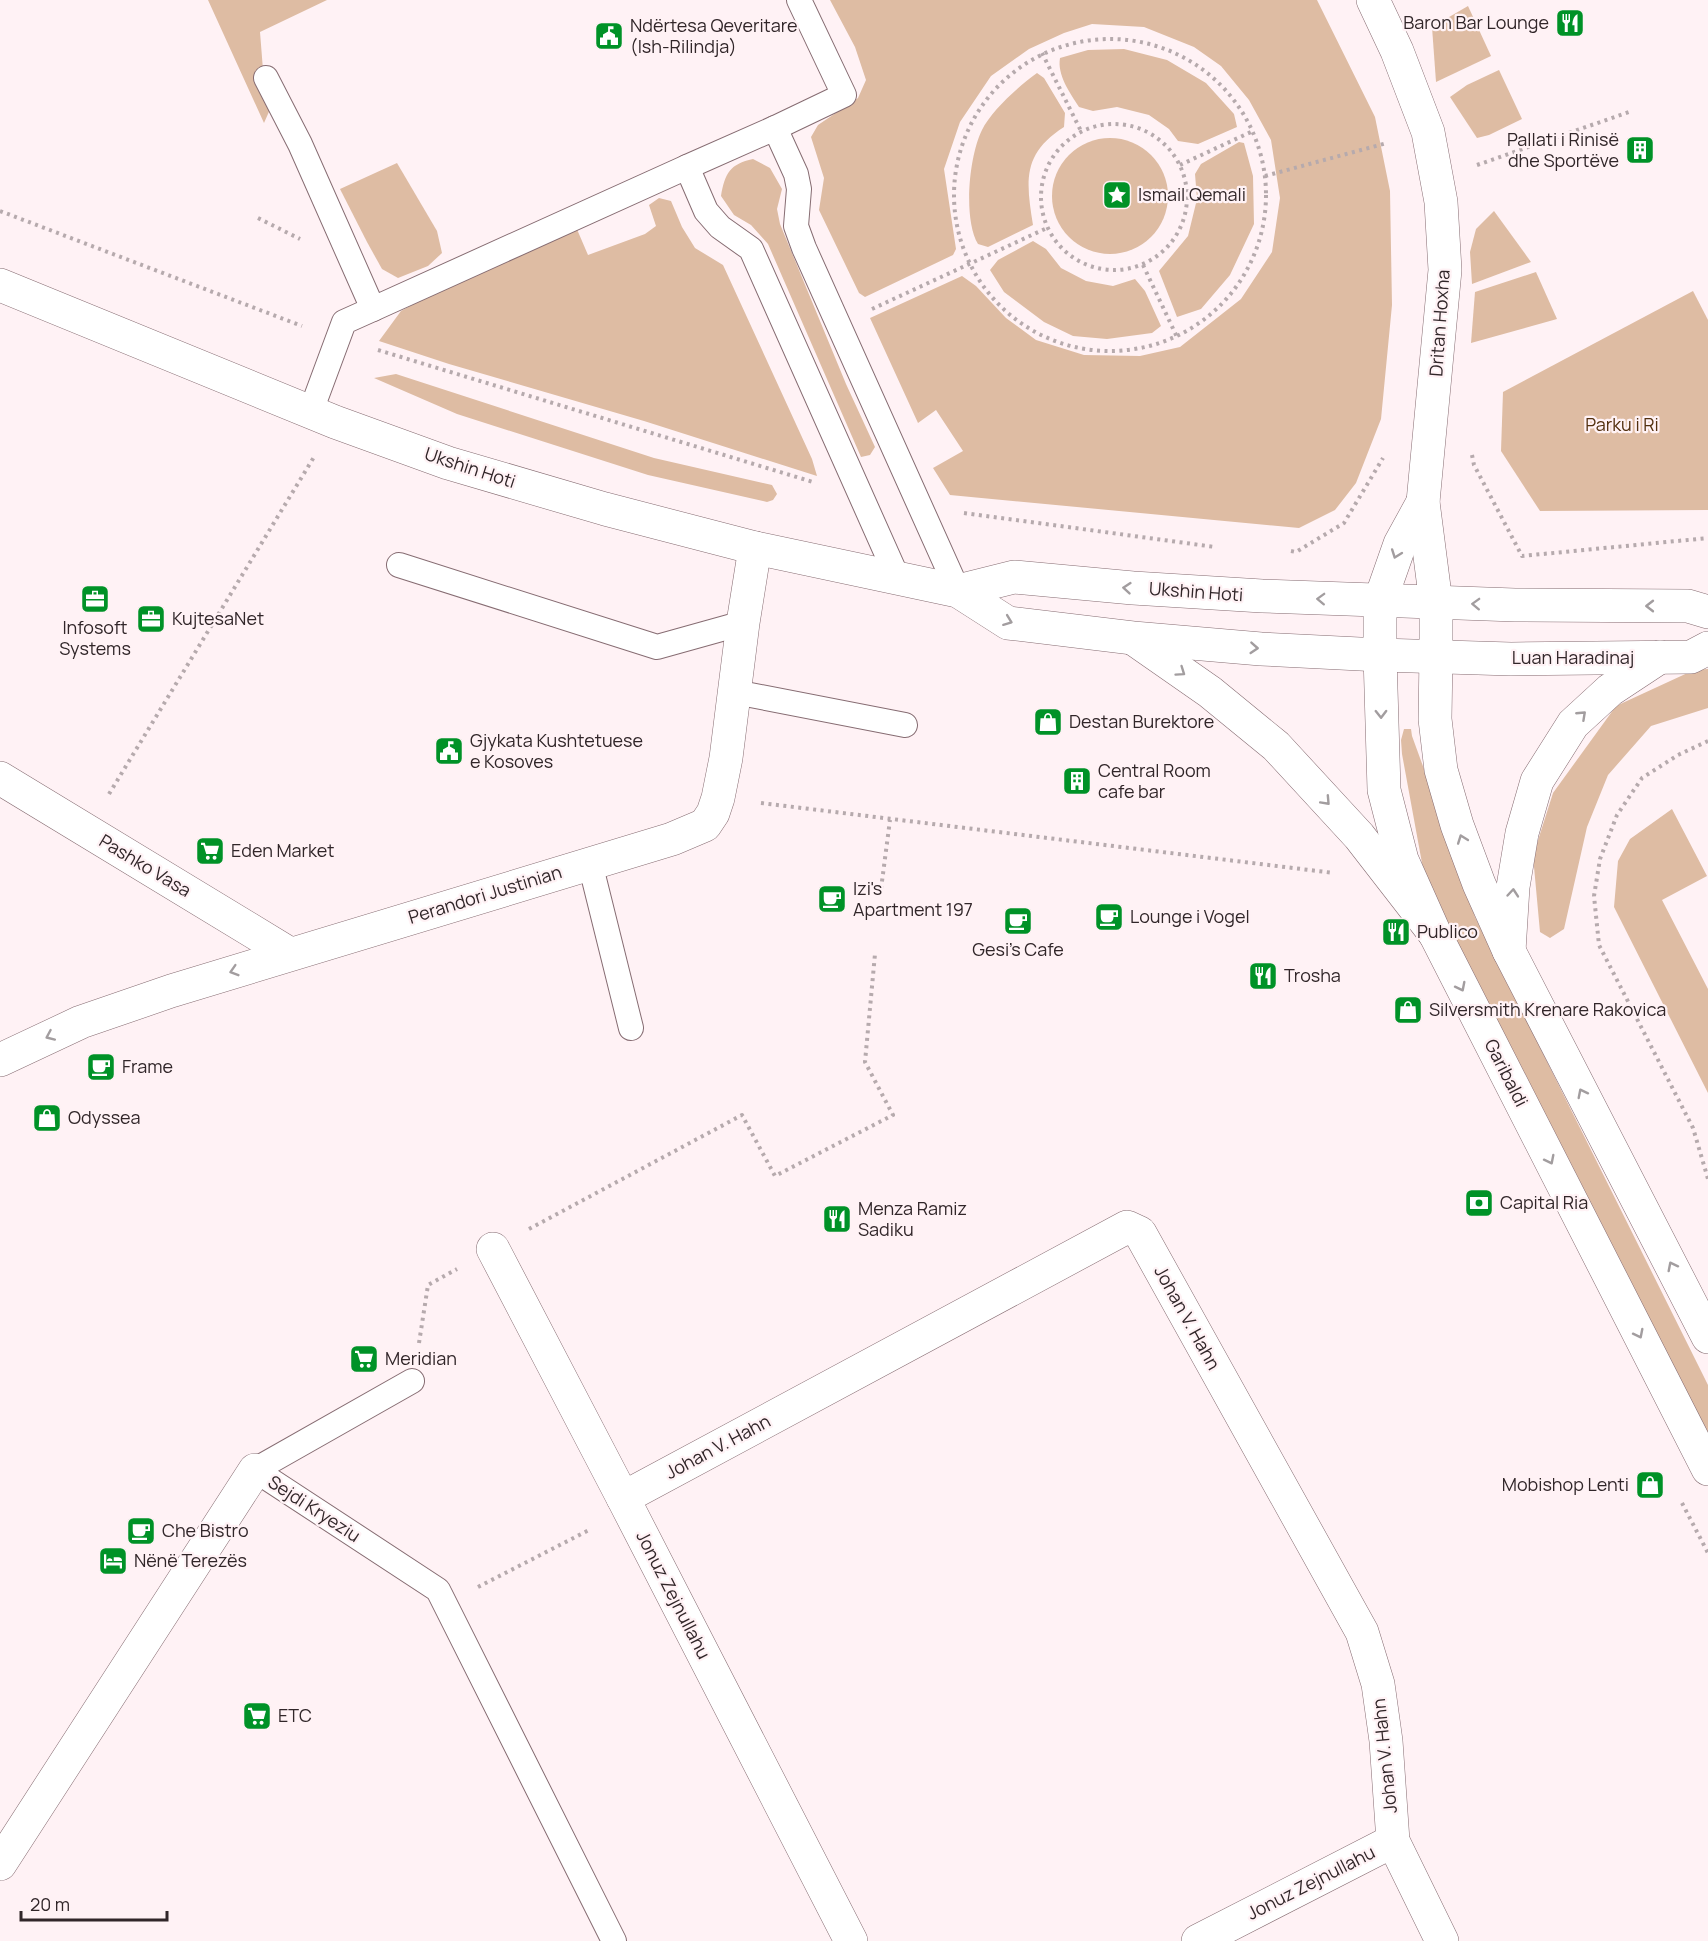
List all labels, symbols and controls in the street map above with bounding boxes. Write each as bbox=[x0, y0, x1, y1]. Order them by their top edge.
restaurant icon: Baron Bar Lounge bbox=[1554, 7, 1586, 39]
place label: Baron Bar Lounge bbox=[1403, 10, 1549, 34]
place label: Ndërtesa Qeveritare (Ish-Rilindja) bbox=[630, 13, 798, 58]
public building icon: Ndërtesa Qeveritare (Ish-Rilindja) bbox=[593, 20, 625, 52]
place label: Pallati i Rinisë dhe Sportëve bbox=[1507, 127, 1619, 172]
building icon: Pallati i Rinisë dhe Sportëve bbox=[1624, 134, 1656, 166]
place icon: Ismail Qemali bbox=[1101, 179, 1133, 211]
place label: Ismail Qemali bbox=[1138, 182, 1246, 206]
street label: Dritan Hoxha bbox=[1423, 269, 1455, 377]
park label: Parku i Ri bbox=[1585, 412, 1659, 436]
street label: Ukshin Hoti bbox=[422, 441, 519, 493]
one-way arrow bbox=[1391, 548, 1404, 559]
street label: Ukshin Hoti bbox=[1148, 576, 1244, 606]
one-way arrow bbox=[1122, 582, 1131, 595]
office icon: Infosoft Systems bbox=[79, 583, 111, 615]
one-way arrow bbox=[1317, 592, 1326, 605]
one-way arrow bbox=[1471, 598, 1480, 610]
one-way arrow bbox=[1646, 600, 1655, 612]
office icon: KujtesaNet bbox=[135, 603, 167, 635]
place label: KujtesaNet bbox=[172, 606, 264, 630]
one-way arrow bbox=[1002, 614, 1013, 626]
place label: Infosoft Systems bbox=[59, 615, 131, 660]
one-way arrow bbox=[1249, 641, 1258, 654]
street label: Luan Haradinaj bbox=[1512, 645, 1634, 669]
one-way arrow bbox=[1174, 665, 1185, 676]
shop icon: Destan Burektore bbox=[1032, 706, 1064, 738]
place label: Destan Burektore bbox=[1069, 709, 1214, 733]
one-way arrow bbox=[1375, 709, 1387, 718]
one-way arrow bbox=[1575, 712, 1586, 723]
place label: Gjykata Kushtetuese e Kosoves bbox=[470, 728, 643, 773]
public building icon: Gjykata Kushtetuese e Kosoves bbox=[433, 735, 465, 767]
place label: Central Room cafe bar bbox=[1098, 758, 1211, 803]
building icon: Central Room cafe bar bbox=[1061, 765, 1093, 797]
one-way arrow bbox=[1319, 794, 1330, 804]
street label: Pashko Vasa bbox=[95, 828, 196, 902]
one-way arrow bbox=[1457, 834, 1470, 845]
supermarket icon: Eden Market bbox=[194, 835, 226, 867]
place label: Eden Market bbox=[231, 838, 335, 862]
street label: Perandori Justinian bbox=[405, 859, 564, 929]
place label: Izi's Apartment 197 bbox=[853, 876, 973, 921]
cafe icon: Izi's Apartment 197 bbox=[816, 883, 848, 915]
one-way arrow bbox=[1506, 889, 1519, 898]
cafe icon: Lounge i Vogel bbox=[1093, 901, 1125, 933]
place label: Lounge i Vogel bbox=[1130, 904, 1250, 928]
cafe icon: Gesi’s Cafe bbox=[1002, 905, 1034, 937]
restaurant icon: Publico bbox=[1380, 916, 1412, 948]
place label: Publico bbox=[1417, 919, 1478, 943]
place label: Gesi’s Cafe bbox=[972, 937, 1064, 961]
restaurant icon: Trosha bbox=[1247, 960, 1279, 992]
place label: Trosha bbox=[1284, 963, 1341, 987]
one-way arrow bbox=[229, 964, 240, 976]
one-way arrow bbox=[1454, 980, 1466, 991]
shop icon: Silversmith Krenare Rakovica bbox=[1392, 994, 1424, 1026]
place label: Silversmith Krenare Rakovica bbox=[1429, 997, 1666, 1021]
one-way arrow bbox=[46, 1029, 57, 1041]
street label: Garibaldi bbox=[1480, 1035, 1534, 1111]
cafe icon: Frame bbox=[85, 1051, 117, 1083]
place label: Frame bbox=[122, 1054, 173, 1078]
one-way arrow bbox=[1578, 1089, 1589, 1099]
shop icon: Odyssea bbox=[31, 1102, 63, 1134]
place label: Odyssea bbox=[68, 1105, 140, 1129]
one-way arrow bbox=[1543, 1154, 1554, 1164]
bank icon: Capital Ria bbox=[1463, 1187, 1495, 1219]
place label: Capital Ria bbox=[1500, 1190, 1588, 1214]
place label: Menza Ramiz Sadiku bbox=[858, 1196, 967, 1241]
restaurant icon: Menza Ramiz Sadiku bbox=[821, 1203, 853, 1235]
street label: Johan V. Hahn bbox=[1149, 1261, 1226, 1374]
one-way arrow bbox=[1667, 1262, 1679, 1273]
one-way arrow bbox=[1632, 1327, 1643, 1338]
supermarket icon: Meridian bbox=[348, 1343, 380, 1375]
place label: Meridian bbox=[385, 1346, 457, 1370]
street label: Johan V. Hahn bbox=[661, 1408, 774, 1484]
street label: Sejdi Kryeziu bbox=[264, 1469, 365, 1547]
shop icon: Mobishop Lenti bbox=[1634, 1469, 1666, 1501]
place label: Mobishop Lenti bbox=[1502, 1472, 1629, 1496]
cafe icon: Che Bistro bbox=[125, 1515, 157, 1547]
place label: Che Bistro bbox=[162, 1518, 249, 1542]
street label: Jonuz Zejnullahu bbox=[631, 1526, 717, 1663]
hotel icon: Nënë Terezës bbox=[97, 1545, 129, 1577]
place label: Nënë Terezës bbox=[134, 1548, 247, 1572]
street label: Johan V. Hahn bbox=[1366, 1697, 1402, 1815]
supermarket icon: ETC bbox=[241, 1700, 273, 1732]
place label: ETC bbox=[278, 1703, 312, 1727]
street label: Jonuz Zejnullahu bbox=[1242, 1839, 1379, 1925]
scale bar bbox=[21, 1884, 166, 1922]
text: 20 m bbox=[30, 1892, 70, 1916]

